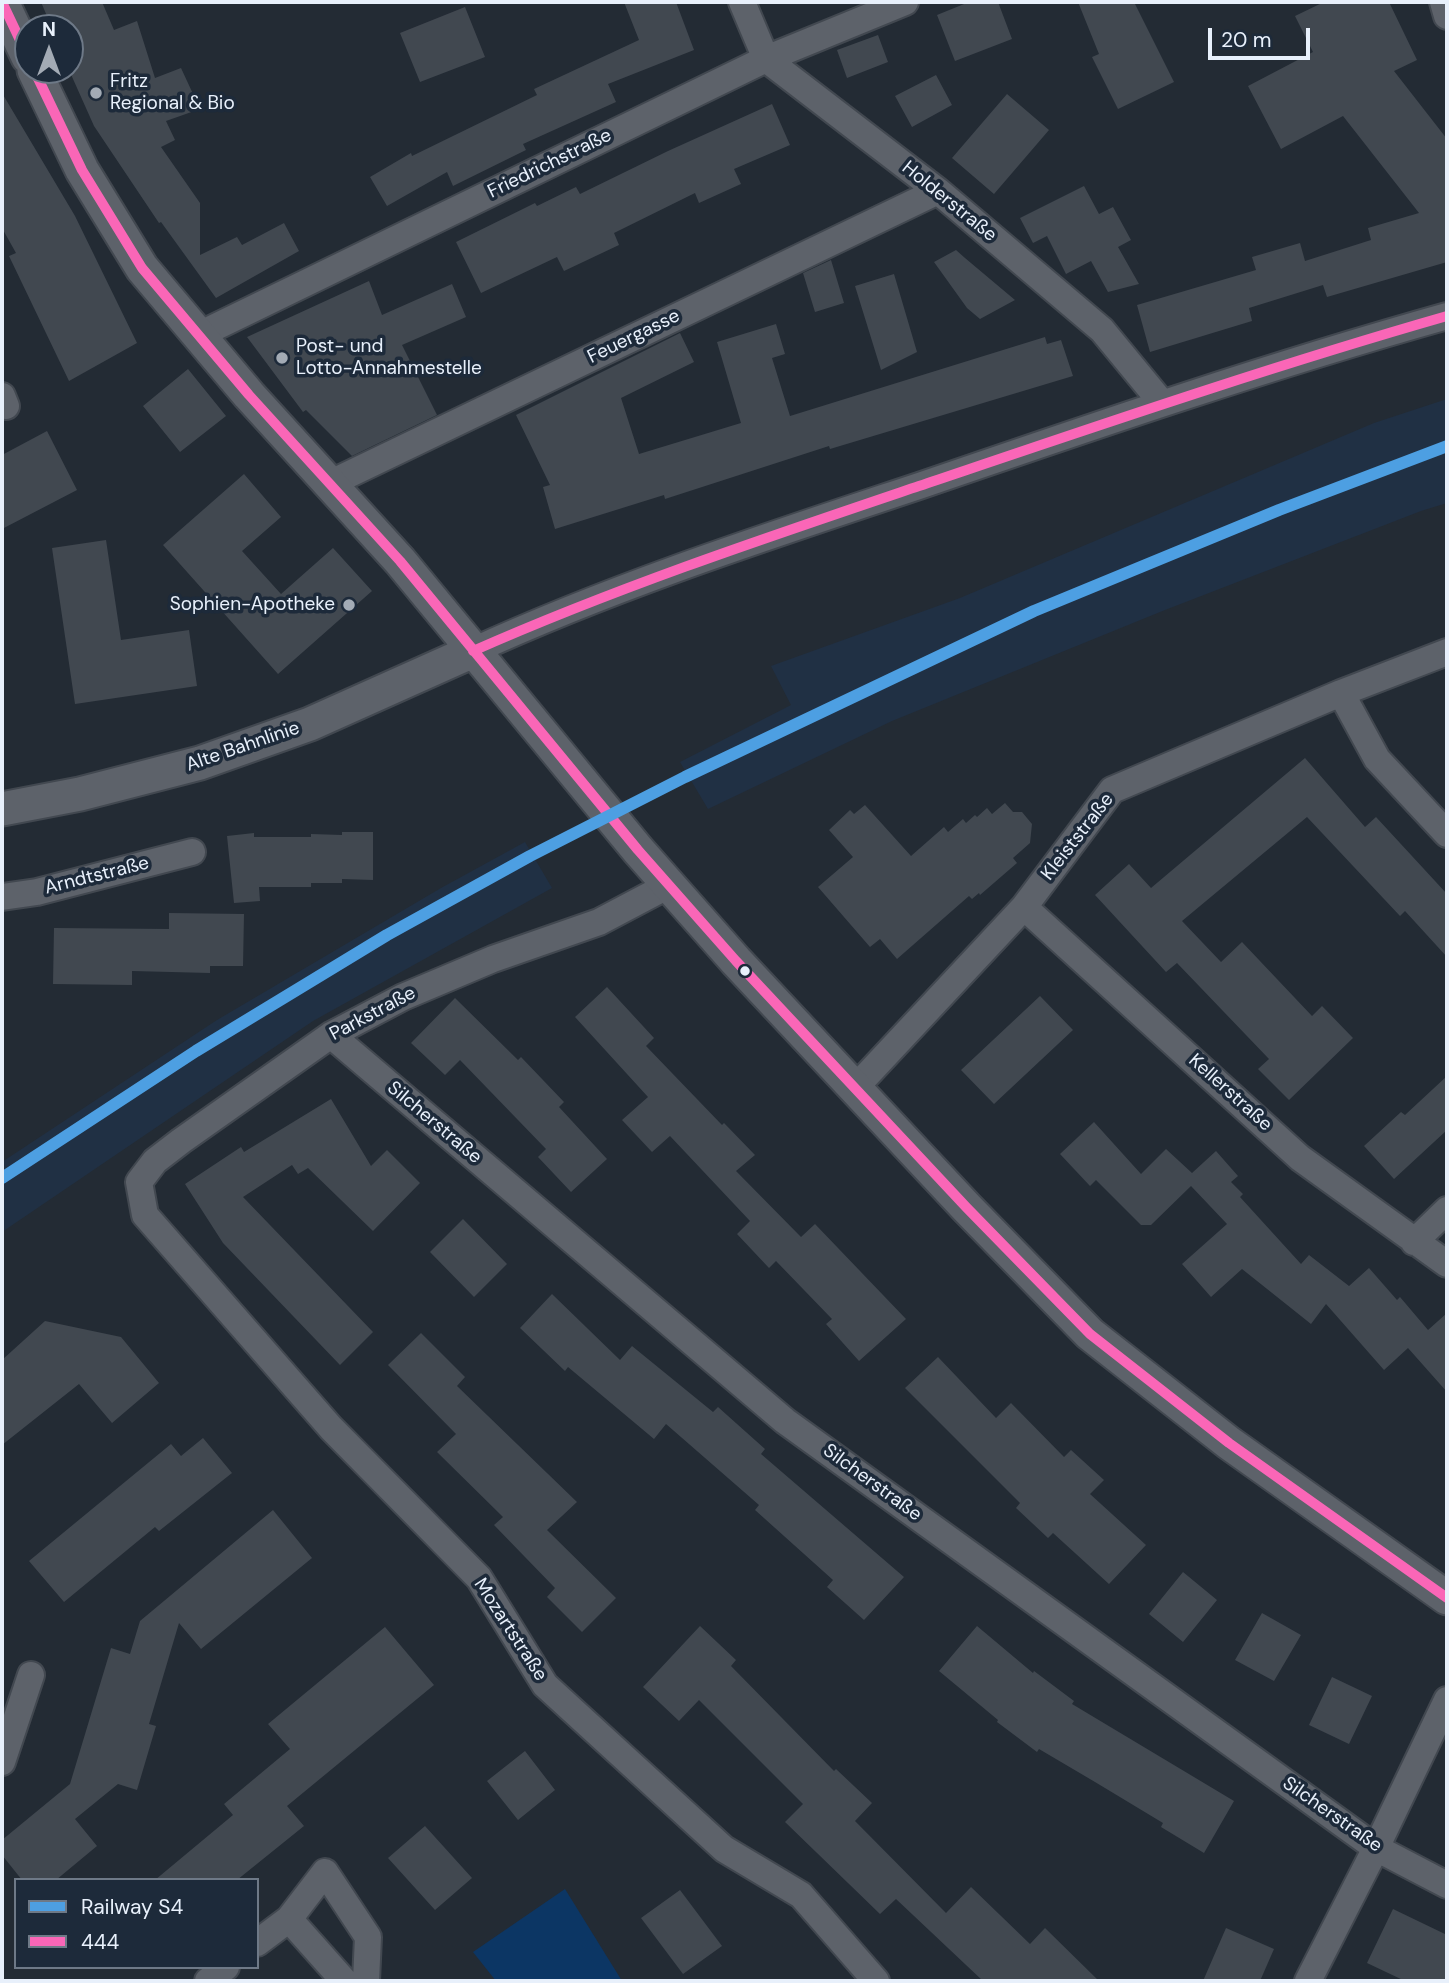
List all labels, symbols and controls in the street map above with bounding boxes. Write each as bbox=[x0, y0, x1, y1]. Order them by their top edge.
north arrow bbox=[14, 14, 84, 84]
scale bar bbox=[1211, 14, 1312, 58]
text: N bbox=[42, 17, 56, 42]
text: 20 m bbox=[1221, 26, 1272, 54]
place label: Fritz Regional & Bio bbox=[110, 71, 235, 115]
marker: Fritz Regional & Bio bbox=[88, 85, 104, 101]
street label: Friedrichstraße bbox=[484, 124, 616, 204]
street label: Holderstraße bbox=[897, 157, 1001, 247]
street label: Feuergasse bbox=[584, 305, 684, 369]
place label: Post- und Lotto-Annahmestelle bbox=[296, 336, 482, 380]
marker: Post- und Lotto-Annahmestelle bbox=[274, 350, 290, 366]
place label: Sophien-Apotheke bbox=[170, 594, 335, 616]
marker: Sophien-Apotheke bbox=[341, 597, 357, 613]
street label: Alte Bahnlinie bbox=[183, 717, 303, 777]
street label: Kleiststraße bbox=[1037, 789, 1119, 885]
street label: Arndtstraße bbox=[42, 852, 152, 900]
unlabelled marker bbox=[738, 964, 752, 978]
street label: Parkstraße bbox=[326, 982, 420, 1046]
street label: Kellerstraße bbox=[1184, 1050, 1276, 1136]
street label: Silcherstraße bbox=[382, 1077, 486, 1169]
street label: Silcherstraße bbox=[818, 1440, 926, 1526]
street label: Mozartstraße bbox=[468, 1574, 552, 1686]
street label: Silcherstraße bbox=[1278, 1772, 1386, 1858]
legend bbox=[14, 1878, 259, 1969]
text: Railway S4 bbox=[81, 1893, 183, 1921]
text: 444 bbox=[81, 1928, 119, 1956]

